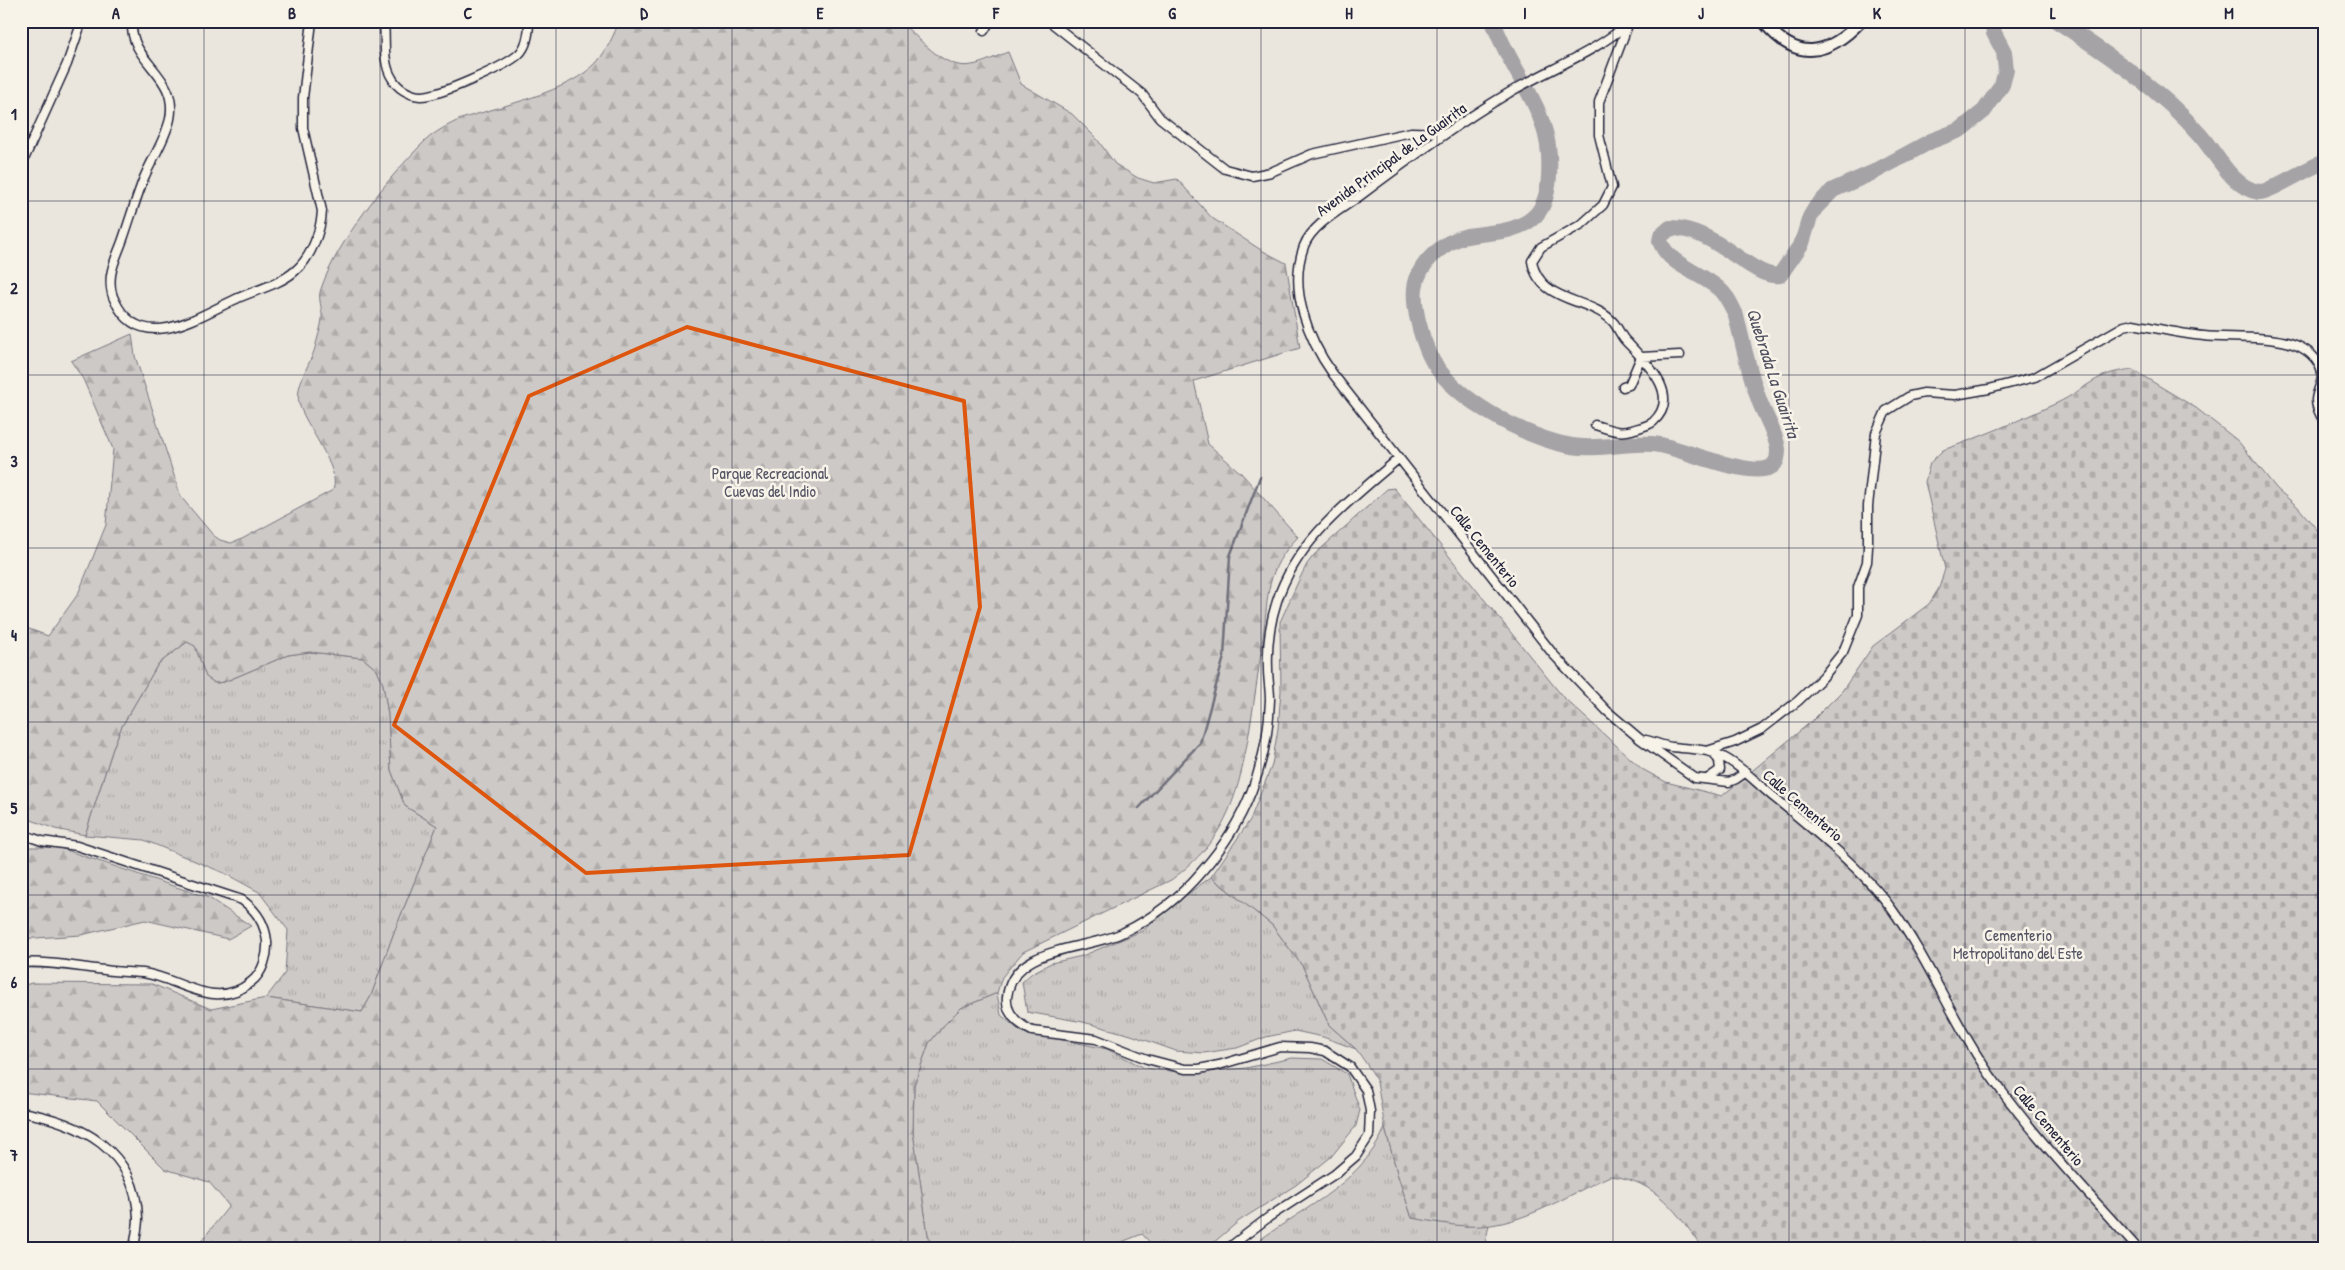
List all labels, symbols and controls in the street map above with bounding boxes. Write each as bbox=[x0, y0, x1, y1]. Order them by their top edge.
text: A bbox=[112, 2, 120, 24]
text: B bbox=[288, 2, 296, 24]
text: C bbox=[464, 2, 473, 24]
text: D bbox=[640, 2, 648, 24]
text: E bbox=[816, 2, 824, 24]
text: F bbox=[992, 2, 1000, 24]
text: G bbox=[1168, 2, 1176, 24]
text: H bbox=[1345, 2, 1353, 24]
text: I bbox=[1523, 2, 1527, 24]
text: J bbox=[1698, 2, 1704, 24]
text: K bbox=[1873, 2, 1882, 24]
text: L bbox=[2050, 2, 2056, 24]
text: M bbox=[2224, 2, 2234, 24]
street label: Avenida Principal de La Guairita bbox=[1311, 97, 1471, 221]
text: 1 bbox=[11, 103, 17, 125]
text: 2 bbox=[10, 277, 18, 299]
water label: Quebrada La Guairita bbox=[1741, 305, 1807, 443]
text: 3 bbox=[10, 450, 18, 472]
park label: Parque Recreacional Cuevas del Indio bbox=[712, 462, 829, 502]
street label: Calle Cementerio bbox=[1445, 500, 1525, 592]
text: 4 bbox=[11, 624, 17, 646]
street label: Calle Cementerio bbox=[1758, 764, 1848, 846]
text: 5 bbox=[11, 797, 18, 819]
park label: Cementerio Metropolitano del Este bbox=[1953, 924, 2084, 964]
text: 6 bbox=[11, 971, 18, 993]
street label: Calle Cementerio bbox=[2009, 1080, 2090, 1171]
text: 7 bbox=[9, 1144, 18, 1166]

